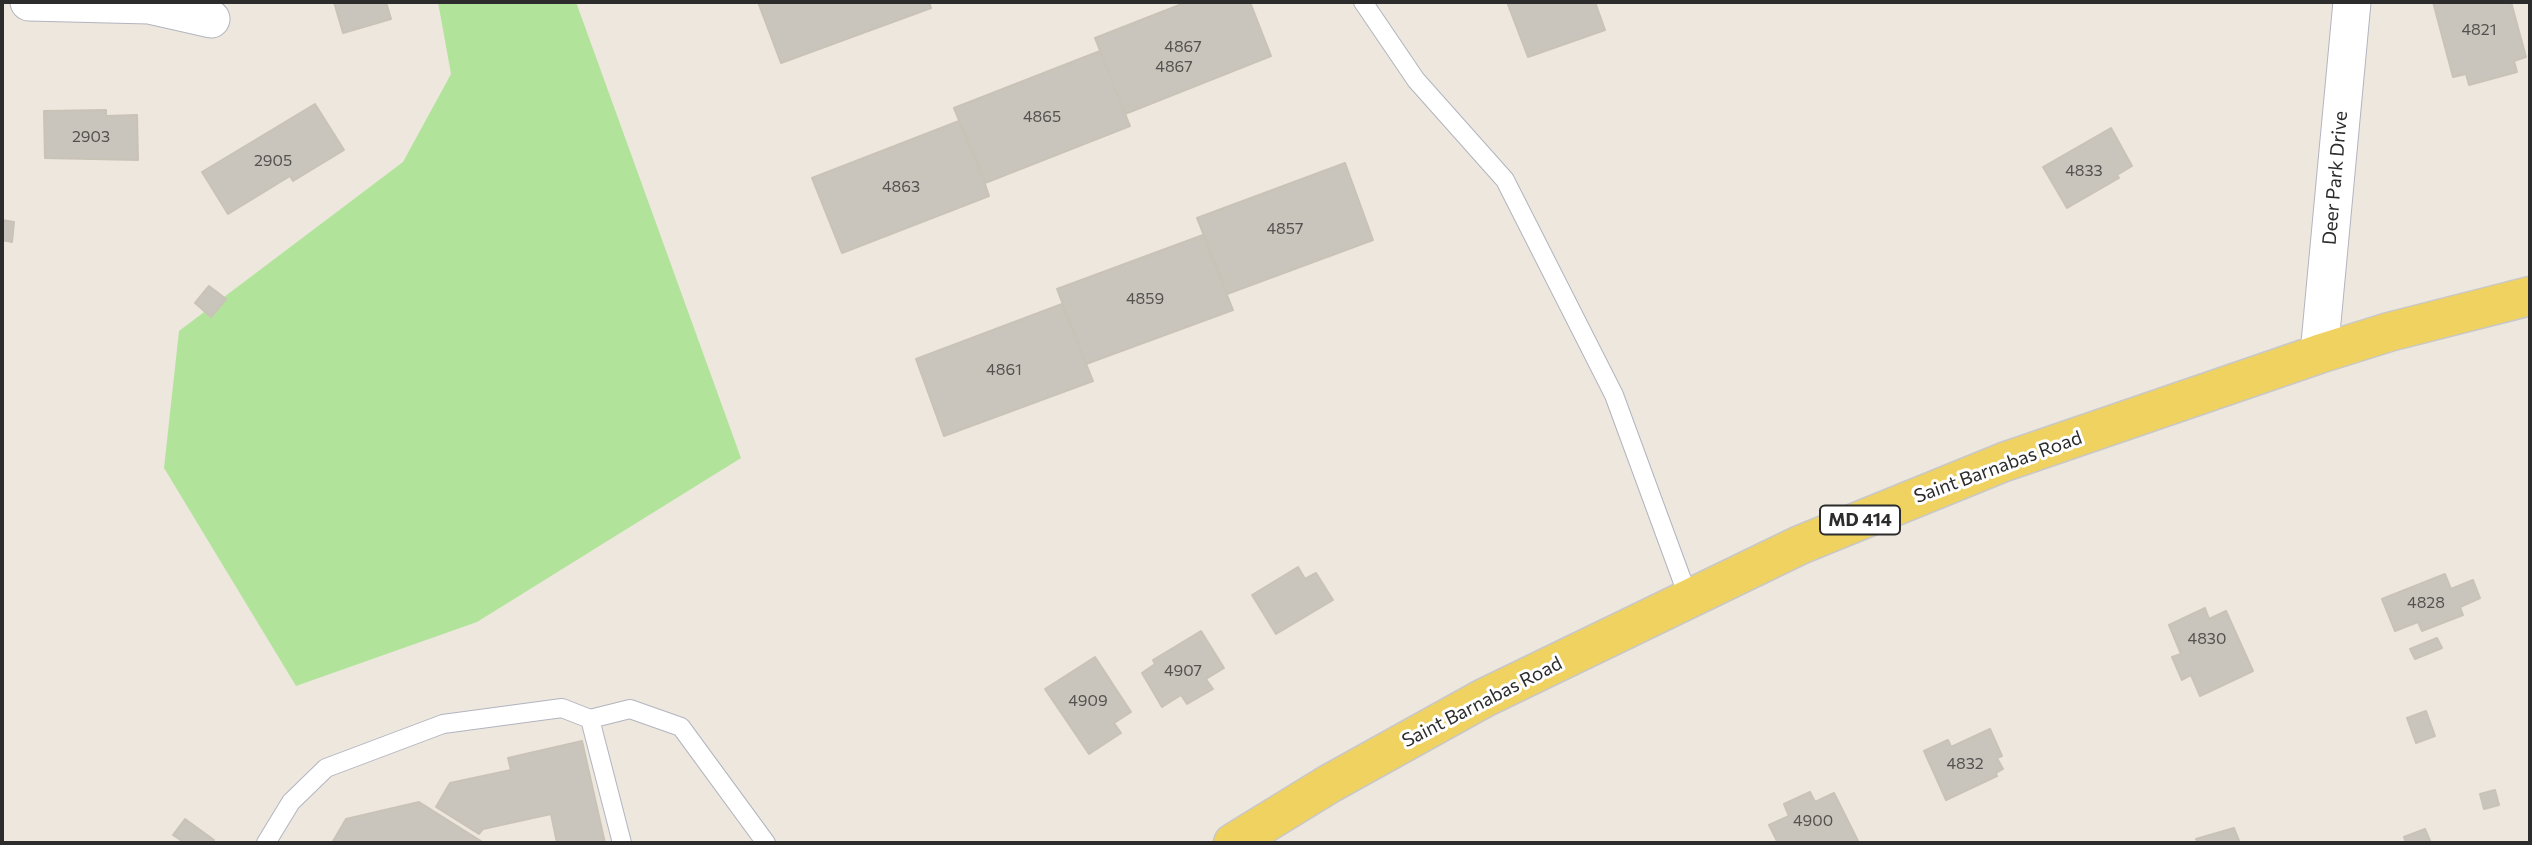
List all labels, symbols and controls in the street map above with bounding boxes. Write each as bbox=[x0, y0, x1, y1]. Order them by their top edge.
house number: 4821 bbox=[2462, 20, 2496, 40]
house number: 4867 bbox=[1164, 37, 1202, 57]
house number: 4867 bbox=[1155, 57, 1193, 77]
house number: 4865 bbox=[1023, 107, 1061, 127]
street label: Deer Park Drive bbox=[2318, 110, 2352, 246]
house number: 2903 bbox=[72, 127, 110, 147]
house number: 2905 bbox=[254, 151, 292, 171]
house number: 4833 bbox=[2065, 161, 2103, 181]
house number: 4863 bbox=[882, 177, 920, 197]
house number: 4857 bbox=[1267, 219, 1303, 239]
house number: 4859 bbox=[1126, 289, 1164, 309]
house number: 4861 bbox=[986, 360, 1022, 380]
street label: Saint Barnabas Road bbox=[1911, 426, 2085, 508]
road number: MD 414 bbox=[1820, 506, 1900, 534]
house number: 4828 bbox=[2407, 593, 2445, 613]
house number: 4830 bbox=[2188, 629, 2226, 649]
street label: Saint Barnabas Road bbox=[1398, 652, 1566, 752]
house number: 4907 bbox=[1164, 661, 1202, 681]
house number: 4909 bbox=[1068, 691, 1108, 711]
house number: 4832 bbox=[1946, 754, 1984, 774]
house number: 4900 bbox=[1793, 811, 1833, 831]

